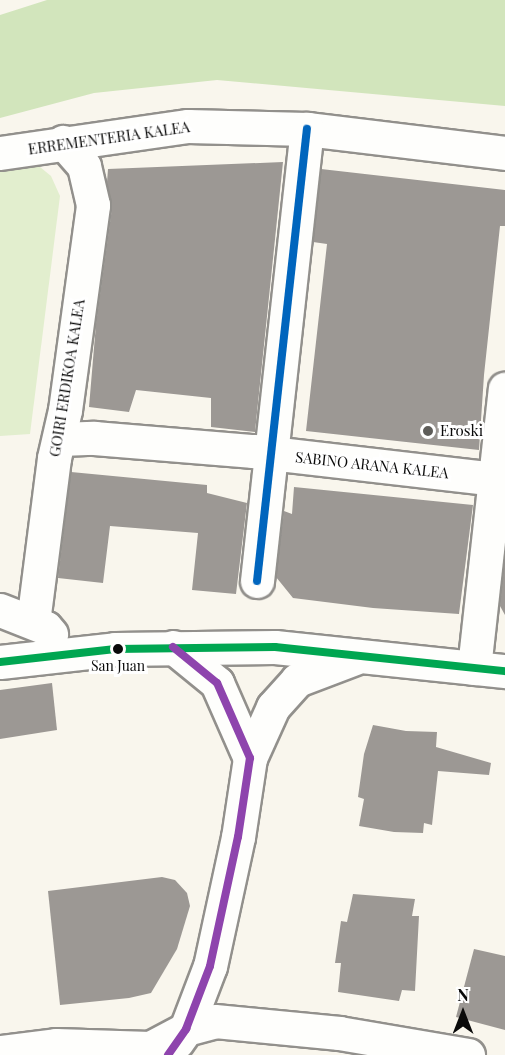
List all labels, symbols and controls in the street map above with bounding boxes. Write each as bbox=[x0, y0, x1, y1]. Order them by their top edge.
street label: ERREMENTERIA KALEA bbox=[27, 118, 191, 158]
street label: GOIRI ERDIKOA KALEA bbox=[46, 298, 88, 458]
place label: Eroski bbox=[440, 422, 483, 440]
marker: Eroski bbox=[421, 424, 435, 438]
street label: SABINO ARANA KALEA bbox=[294, 448, 450, 482]
marker: San Juan bbox=[112, 643, 124, 655]
place label: San Juan bbox=[91, 658, 145, 674]
north arrow bbox=[433, 983, 493, 1043]
text: N bbox=[457, 984, 469, 1005]

